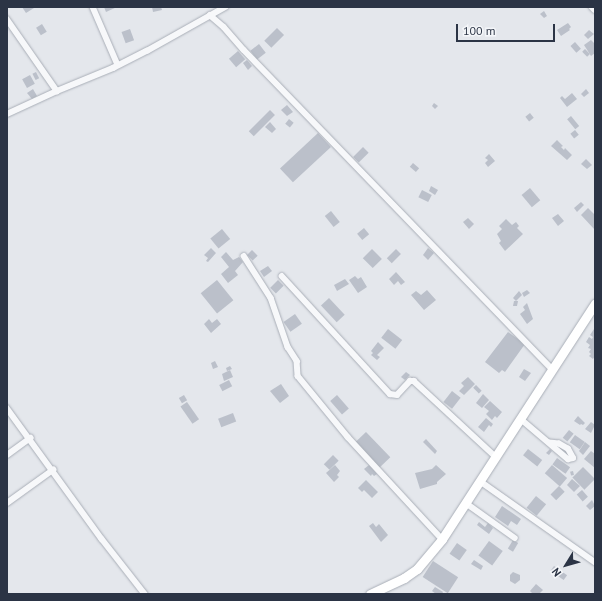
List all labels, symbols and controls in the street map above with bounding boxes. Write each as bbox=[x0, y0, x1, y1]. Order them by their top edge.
scale bar bbox=[458, 16, 557, 42]
text: 100 m bbox=[463, 23, 496, 38]
north arrow bbox=[546, 545, 586, 585]
text: N bbox=[549, 565, 564, 579]

